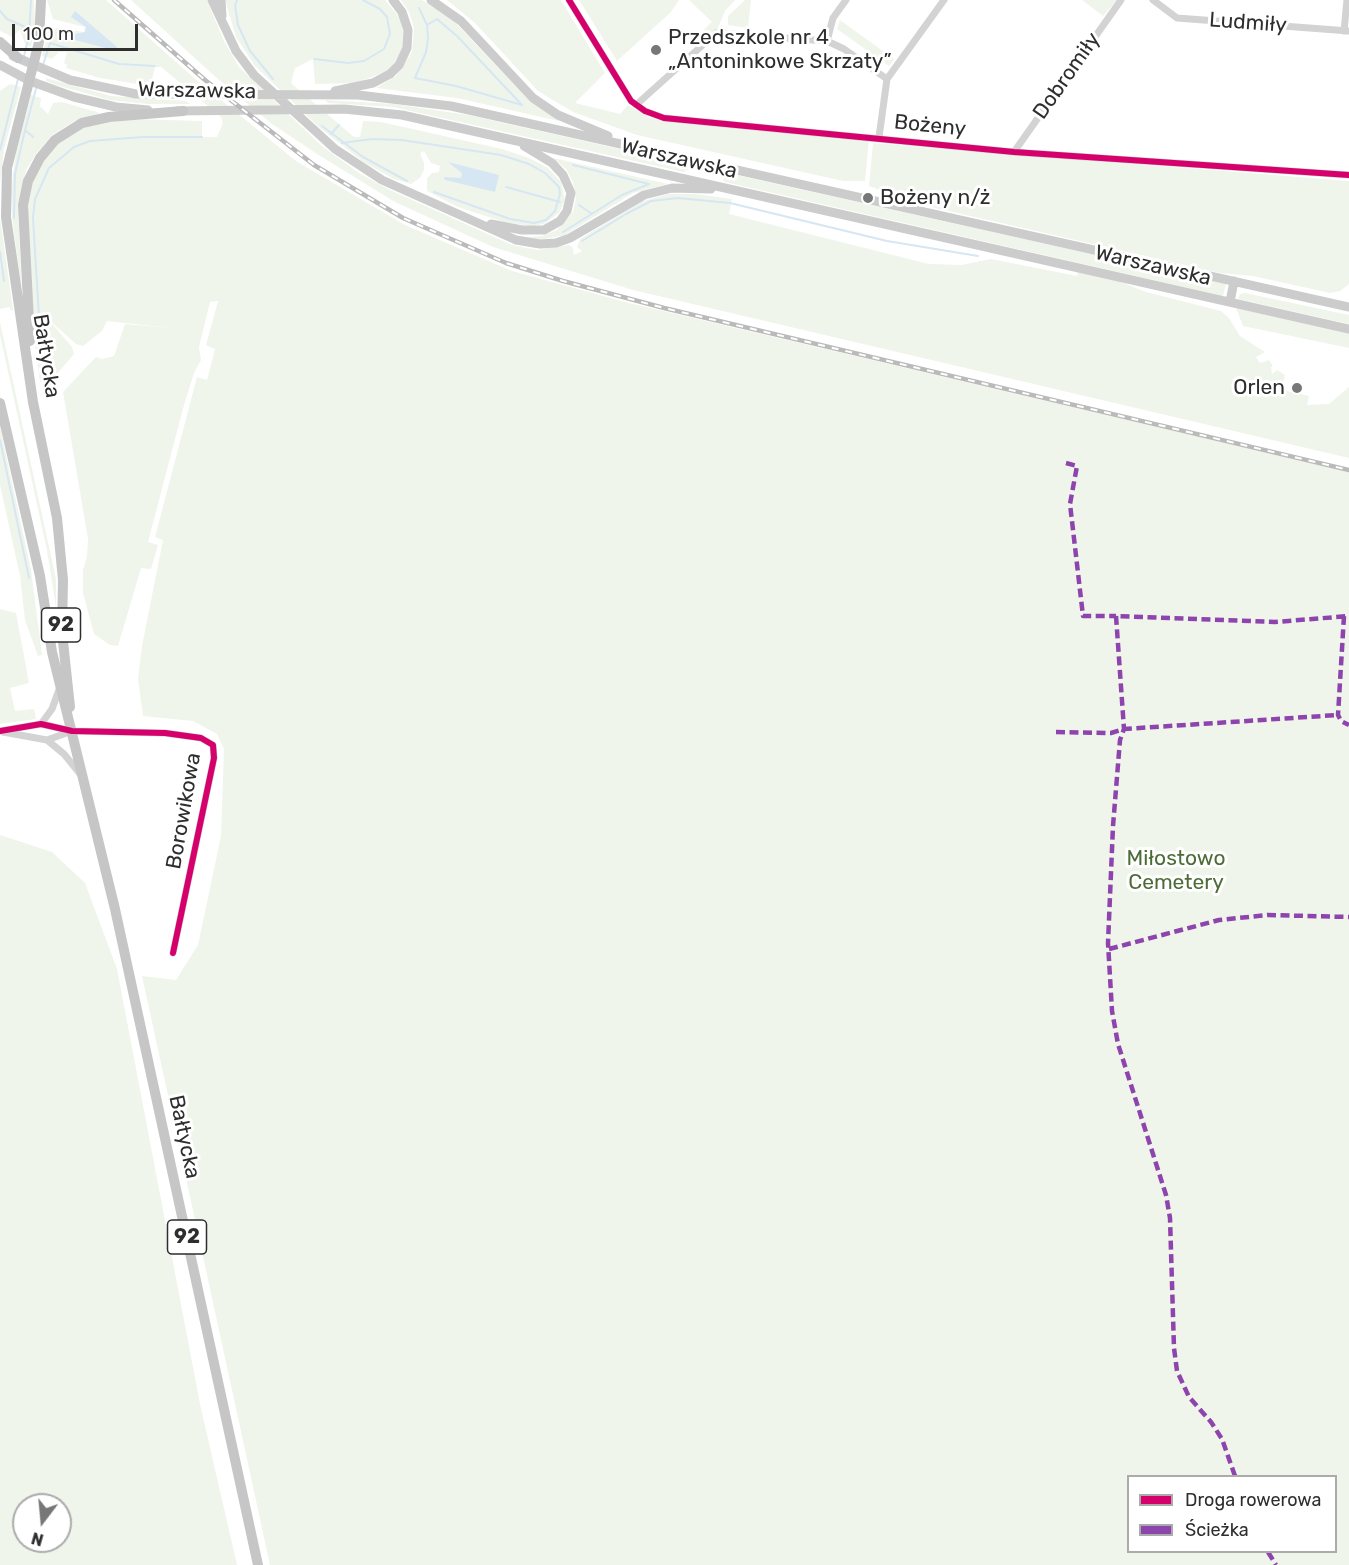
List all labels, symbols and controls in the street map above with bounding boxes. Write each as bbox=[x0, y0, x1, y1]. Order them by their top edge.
street label: Ludmiły bbox=[1208, 8, 1288, 38]
scale bar bbox=[15, 12, 141, 50]
text: 100 m bbox=[23, 23, 74, 45]
place label: Przedszkole nr 4 „Antoninkowe Skrzaty” bbox=[668, 25, 892, 75]
street label: Dobromiły bbox=[1028, 28, 1106, 124]
marker: Przedszkole nr 4 „Antoninkowe Skrzaty” bbox=[649, 43, 663, 57]
street label: Warszawska bbox=[138, 77, 256, 105]
street label: Bożeny bbox=[893, 110, 967, 142]
street label: Warszawska bbox=[618, 133, 740, 185]
place label: Bożeny n/ż bbox=[880, 185, 990, 211]
marker: Bożeny n/ż bbox=[861, 191, 875, 205]
street label: Warszawska bbox=[1092, 240, 1214, 292]
street label: Bałtycka bbox=[27, 312, 65, 400]
place label: Orlen bbox=[1233, 375, 1285, 401]
marker: Orlen bbox=[1290, 381, 1304, 395]
road number: 92 bbox=[42, 608, 80, 642]
street label: Borowikowa bbox=[161, 751, 207, 871]
park label: Miłostowo Cemetery bbox=[1127, 846, 1225, 896]
street label: Bałtycka bbox=[163, 1093, 205, 1181]
road number: 92 bbox=[168, 1220, 207, 1254]
legend bbox=[1127, 1475, 1337, 1553]
text: Droga rowerowa bbox=[1185, 1489, 1321, 1511]
north arrow bbox=[12, 1493, 72, 1553]
text: Ścieżka bbox=[1185, 1519, 1249, 1541]
text: N bbox=[29, 1528, 46, 1550]

